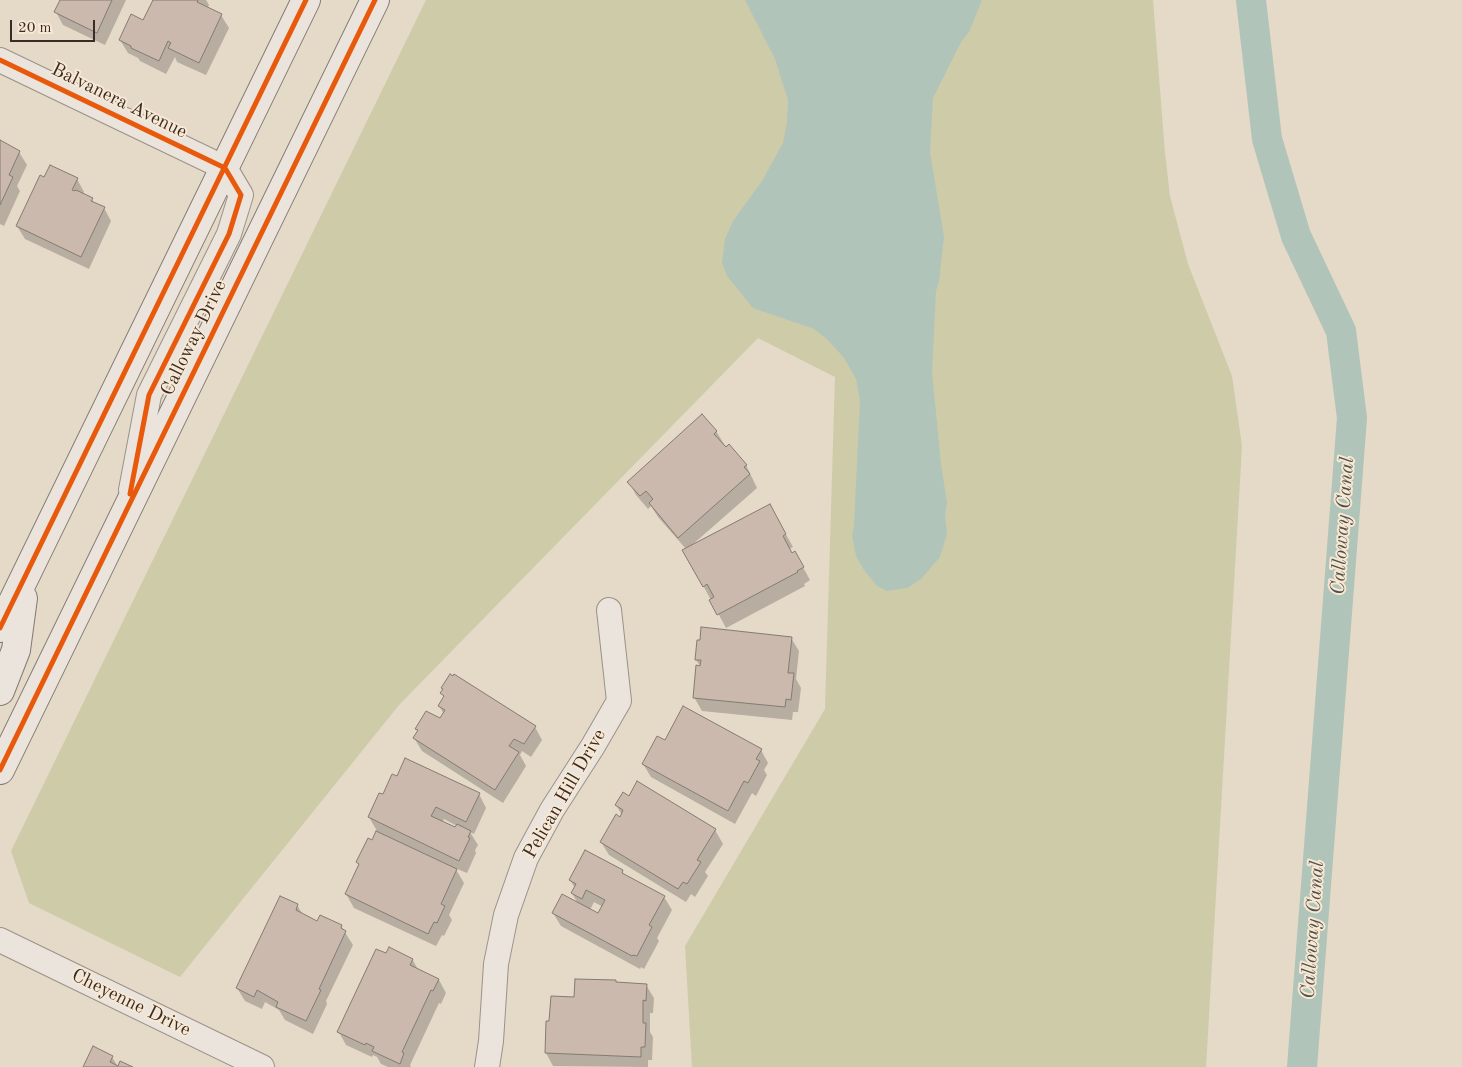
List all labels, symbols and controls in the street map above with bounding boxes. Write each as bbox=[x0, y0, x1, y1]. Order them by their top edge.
scale bar bbox=[12, 10, 98, 42]
text: 20 m bbox=[18, 21, 52, 36]
street label: Balvanera Avenue bbox=[47, 58, 191, 144]
street label: Calloway Drive bbox=[156, 276, 232, 400]
water label: Calloway Canal bbox=[1326, 456, 1360, 596]
street label: Pelican Hill Drive bbox=[519, 725, 611, 863]
water label: Calloway Canal bbox=[1296, 860, 1330, 1000]
street label: Cheyenne Drive bbox=[68, 964, 194, 1042]

